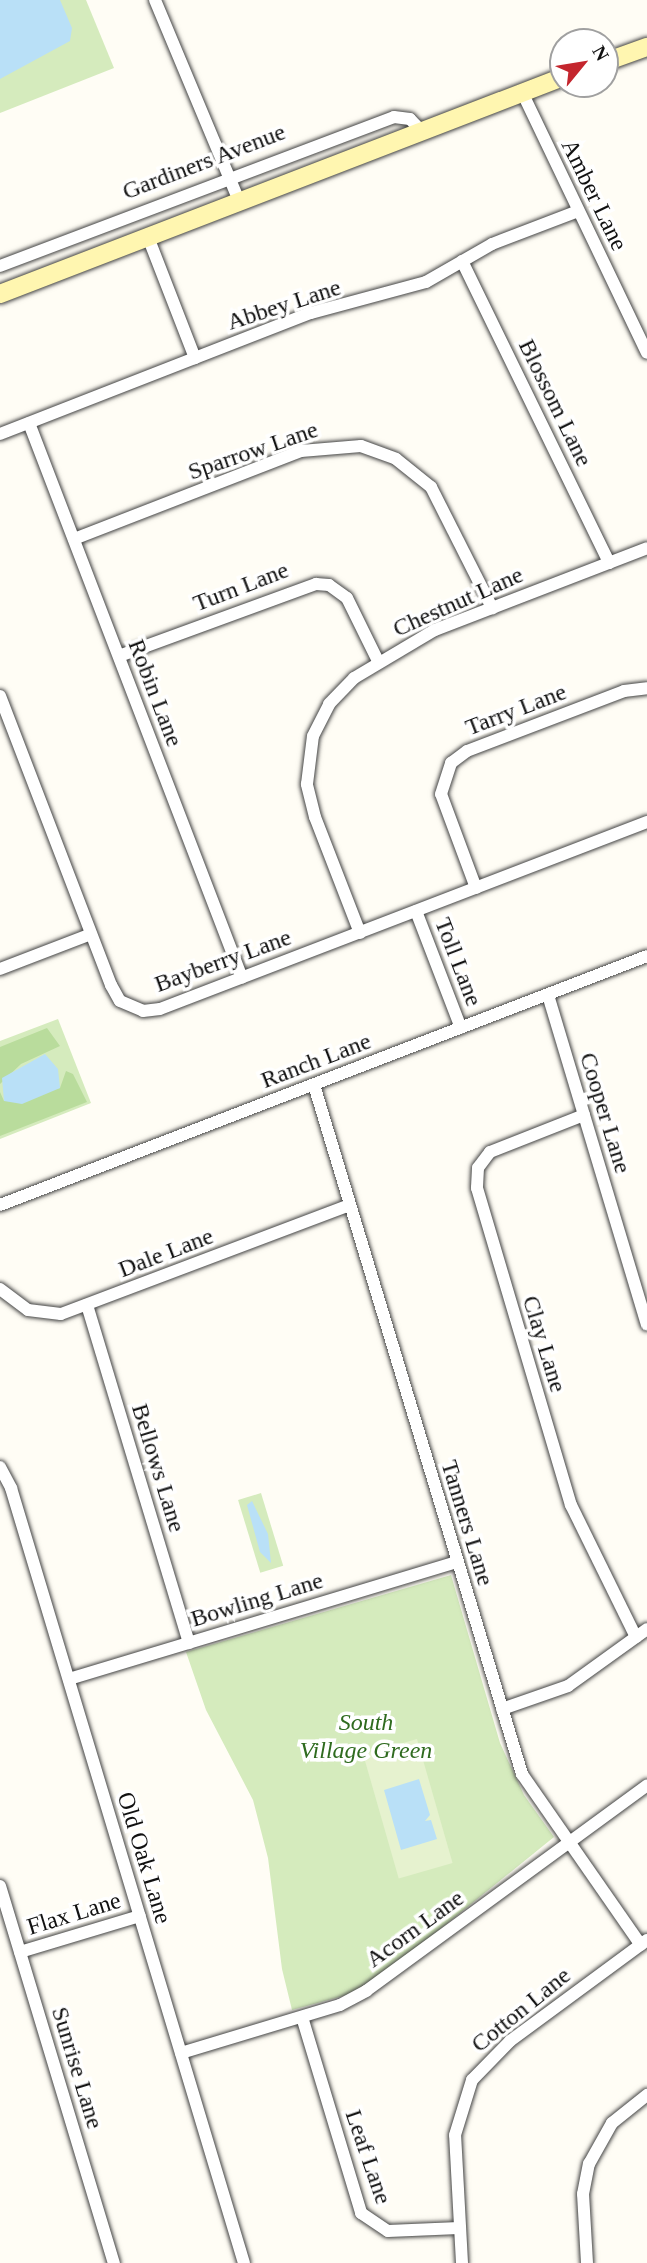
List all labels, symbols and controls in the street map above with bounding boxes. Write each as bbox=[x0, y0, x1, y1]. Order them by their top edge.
north arrow bbox=[549, 28, 619, 98]
text: N bbox=[588, 42, 613, 64]
street label: Gardiners Avenue bbox=[118, 117, 290, 207]
street label: Amber Lane bbox=[555, 134, 633, 256]
street label: Abbey Lane bbox=[223, 273, 345, 337]
street label: Blossom Lane bbox=[512, 335, 598, 471]
street label: Sparrow Lane bbox=[184, 415, 322, 487]
street label: Turn Lane bbox=[189, 556, 293, 618]
street label: Chestnut Lane bbox=[389, 561, 527, 643]
street label: Robin Lane bbox=[121, 635, 189, 751]
street label: Tarry Lane bbox=[462, 678, 570, 742]
street label: Toll Lane bbox=[428, 914, 488, 1010]
street label: Bayberry Lane bbox=[151, 923, 295, 999]
street label: Ranch Lane bbox=[257, 1027, 375, 1095]
street label: Cooper Lane bbox=[573, 1049, 637, 1177]
street label: Dale Lane bbox=[115, 1222, 217, 1284]
street label: Clay Lane bbox=[516, 1292, 572, 1396]
street label: Bellows Lane bbox=[125, 1400, 191, 1536]
street label: Tanners Lane bbox=[434, 1457, 500, 1589]
street label: Bowling Lane bbox=[187, 1566, 327, 1634]
park label: South Village Green bbox=[300, 1709, 432, 1765]
street label: Old Oak Lane bbox=[110, 1789, 178, 1927]
street label: Acorn Lane bbox=[360, 1884, 470, 1974]
street label: Flax Lane bbox=[24, 1886, 124, 1942]
street label: Cotton Lane bbox=[466, 1961, 576, 2059]
street label: Sunrise Lane bbox=[45, 2004, 109, 2132]
street label: Leaf Lane bbox=[338, 2106, 398, 2208]

